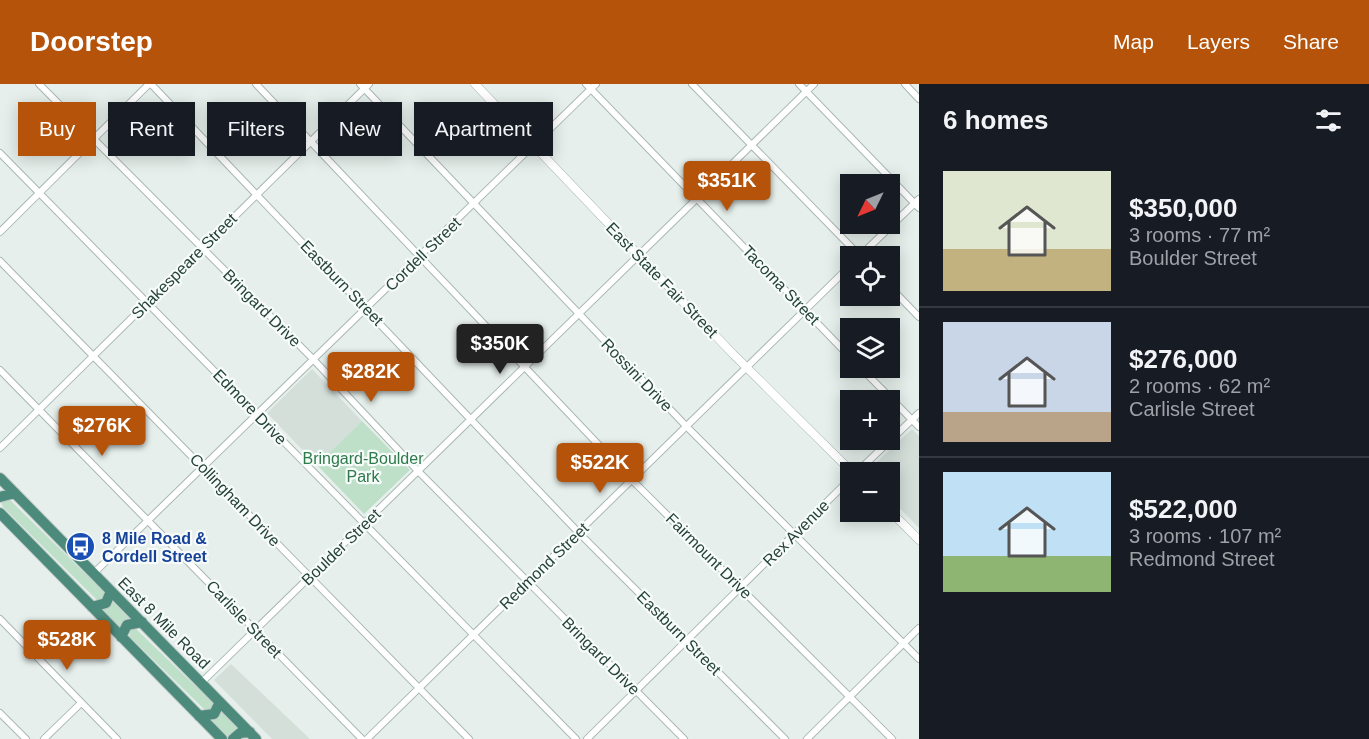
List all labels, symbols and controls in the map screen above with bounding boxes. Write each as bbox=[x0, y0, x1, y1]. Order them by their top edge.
text: Doorstep bbox=[30, 26, 153, 57]
text: Map bbox=[1113, 30, 1154, 53]
text: Layers bbox=[1187, 30, 1250, 53]
text: Share bbox=[1283, 30, 1339, 53]
chip: Buy bbox=[18, 102, 96, 156]
chip: Rent bbox=[108, 102, 195, 156]
chip: Filters bbox=[207, 102, 306, 156]
chip: New bbox=[318, 102, 402, 156]
chip: Apartment bbox=[414, 102, 553, 156]
icon: filters bbox=[1312, 104, 1345, 137]
text: 6 homes bbox=[943, 105, 1049, 135]
pin: $351K bbox=[685, 161, 769, 212]
text: $351K bbox=[698, 169, 756, 191]
north arrow bbox=[840, 174, 900, 234]
map controls bbox=[840, 174, 900, 522]
text: $350,000 bbox=[1129, 193, 1237, 223]
icon: home bbox=[991, 195, 1063, 267]
street label: Shakespeare Street bbox=[128, 210, 240, 322]
street label: Cordell Street bbox=[382, 214, 464, 294]
street label: East State Fair Street bbox=[603, 219, 722, 341]
text: 3 rooms · 77 m² bbox=[1129, 224, 1270, 246]
street label: Eastburn Street bbox=[297, 237, 387, 329]
street label: Tacoma Street bbox=[739, 242, 823, 328]
button: locate bbox=[840, 246, 900, 306]
text: Boulder Street bbox=[1129, 247, 1257, 269]
street label: Bringard Drive bbox=[220, 266, 304, 350]
button: layers bbox=[840, 318, 900, 378]
pin: $350K bbox=[458, 324, 542, 375]
text: $350K bbox=[471, 332, 529, 354]
street label: Rossini Drive bbox=[598, 335, 676, 415]
text: $276,000 bbox=[1129, 344, 1237, 374]
icon: home bbox=[991, 346, 1063, 418]
pin: $282K bbox=[329, 352, 413, 403]
text: $282K bbox=[342, 360, 400, 382]
street label: Edmore Drive bbox=[210, 366, 290, 448]
text: 2 rooms · 62 m² bbox=[1129, 375, 1270, 397]
button: + bbox=[840, 390, 900, 450]
text: Carlisle Street bbox=[1129, 398, 1255, 420]
pin: $276K bbox=[60, 406, 144, 457]
text: $276K bbox=[73, 414, 131, 436]
pin: $522K bbox=[558, 443, 642, 494]
street label: Collingham Drive bbox=[187, 450, 283, 550]
park label: Bringard-Boulder Park bbox=[303, 450, 424, 485]
text: $522K bbox=[571, 451, 629, 473]
button: − bbox=[840, 462, 900, 522]
text: $522,000 bbox=[1129, 494, 1237, 524]
icon: home bbox=[991, 496, 1063, 568]
street label: Rex Avenue bbox=[760, 497, 832, 569]
street label: Boulder Street bbox=[298, 505, 384, 589]
street label: Fairmount Drive bbox=[663, 510, 755, 602]
street label: Redmond Street bbox=[496, 519, 592, 613]
text: 3 rooms · 107 m² bbox=[1129, 525, 1281, 547]
place label: 8 Mile Road & Cordell Street bbox=[102, 530, 208, 565]
bus stop icon: 8 Mile Road & Cordell Street bbox=[65, 531, 97, 563]
text: Redmond Street bbox=[1129, 548, 1275, 570]
street label: East 8 Mile Road bbox=[115, 574, 213, 672]
street label: Carlisle Street bbox=[203, 577, 285, 661]
street label: Eastburn Street bbox=[634, 588, 725, 679]
street label: Bringard Drive bbox=[559, 614, 643, 698]
pin: $528K bbox=[25, 620, 109, 671]
text: $528K bbox=[38, 628, 96, 650]

